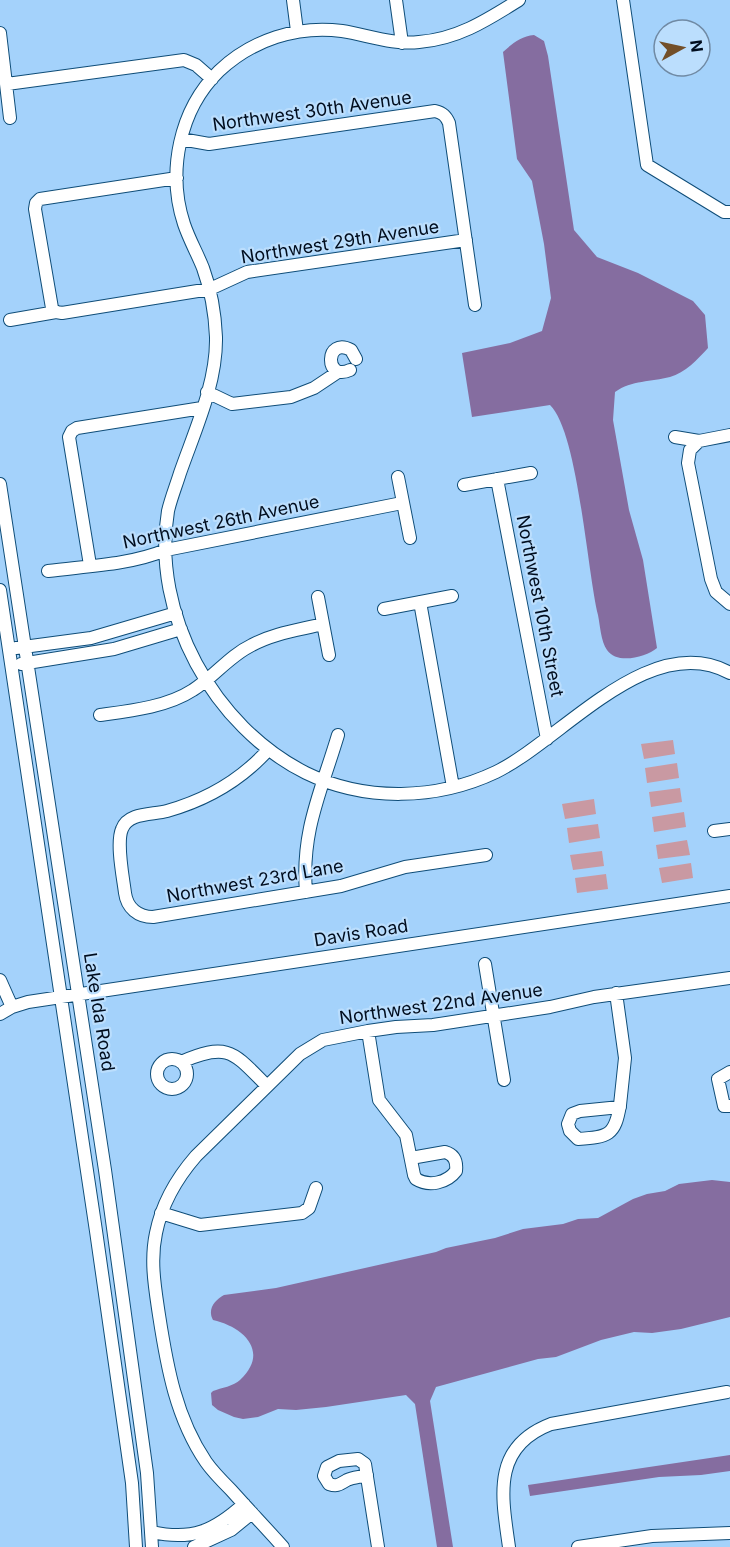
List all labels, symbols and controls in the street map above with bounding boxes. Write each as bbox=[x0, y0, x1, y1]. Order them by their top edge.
north arrow bbox=[652, 18, 712, 78]
text: N bbox=[686, 38, 708, 53]
street label: Northwest 30th Avenue bbox=[211, 86, 413, 135]
street label: Northwest 29th Avenue bbox=[239, 215, 441, 268]
street label: Northwest 26th Avenue bbox=[121, 490, 321, 553]
street label: Northwest 10th Street bbox=[513, 513, 568, 699]
street label: Northwest 23rd Lane bbox=[165, 855, 345, 906]
street label: Davis Road bbox=[312, 915, 410, 950]
street label: Lake Ida Road bbox=[80, 951, 119, 1073]
street label: Northwest 22nd Avenue bbox=[338, 979, 544, 1028]

